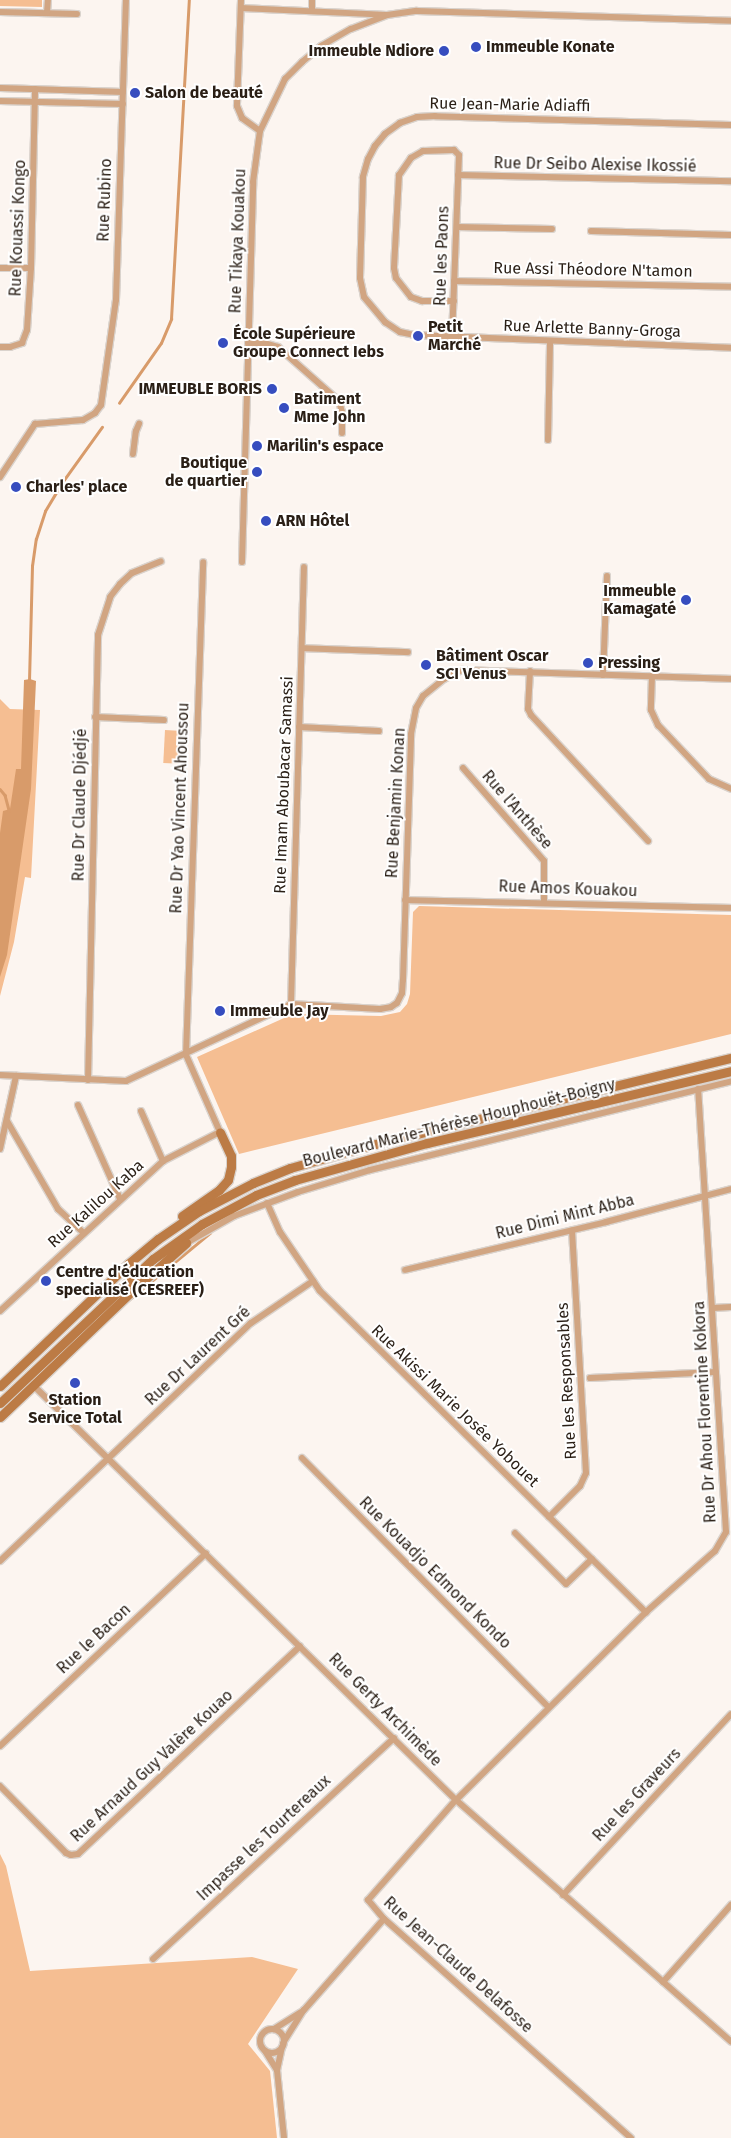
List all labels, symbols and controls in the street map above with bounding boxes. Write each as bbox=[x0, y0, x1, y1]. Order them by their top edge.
place label: Immeuble Konate bbox=[486, 37, 614, 57]
place label: Immeuble Ndiore bbox=[309, 41, 434, 61]
marker: Immeuble Konate bbox=[470, 41, 482, 53]
marker: Immeuble Ndiore bbox=[438, 45, 450, 57]
place label: Salon de beauté bbox=[145, 83, 263, 103]
marker: Salon de beauté bbox=[129, 87, 141, 99]
street label: Rue Jean-Marie Adiaffi bbox=[429, 94, 591, 116]
street label: Rue Dr Seibo Alexise Ikossié bbox=[493, 154, 697, 176]
street label: Rue Rubino bbox=[94, 158, 116, 242]
street label: Rue Kouassi Kongo bbox=[6, 159, 30, 297]
street label: Rue Tikaya Kouakou bbox=[226, 168, 250, 314]
street label: Rue les Paons bbox=[431, 206, 453, 306]
street label: Rue Assi Théodore N'tamon bbox=[493, 259, 693, 281]
street label: Rue Arlette Banny-Groga bbox=[503, 316, 681, 342]
place label: Petit Marché bbox=[428, 317, 481, 355]
place label: École Supérieure Groupe Connect Iebs bbox=[233, 324, 384, 362]
marker: Petit Marché bbox=[412, 330, 424, 342]
marker: École Supérieure Groupe Connect Iebs bbox=[217, 337, 229, 349]
place label: IMMEUBLE BORIS bbox=[138, 379, 262, 399]
marker: IMMEUBLE BORIS bbox=[266, 383, 278, 395]
place label: Batiment Mme John bbox=[294, 389, 366, 427]
marker: Batiment Mme John bbox=[278, 402, 290, 414]
place label: Marilin's espace bbox=[267, 436, 384, 456]
marker: Marilin's espace bbox=[251, 440, 263, 452]
place label: Boutique de quartier bbox=[165, 453, 247, 491]
marker: Boutique de quartier bbox=[251, 466, 263, 478]
place label: Charles' place bbox=[26, 477, 127, 497]
marker: Charles' place bbox=[10, 481, 22, 493]
place label: ARN Hôtel bbox=[276, 511, 349, 531]
marker: ARN Hôtel bbox=[260, 515, 272, 527]
place label: Immeuble Kamagaté bbox=[603, 581, 676, 619]
marker: Immeuble Kamagaté bbox=[680, 594, 692, 606]
place label: Bâtiment Oscar SCI Venus bbox=[436, 646, 548, 684]
place label: Pressing bbox=[598, 653, 660, 673]
marker: Pressing bbox=[582, 657, 594, 669]
marker: Bâtiment Oscar SCI Venus bbox=[420, 659, 432, 671]
street label: Rue Imam Aboubacar Samassi bbox=[271, 676, 297, 894]
street label: Rue Dr Yao Vincent Ahoussou bbox=[167, 702, 193, 914]
street label: Rue Benjamin Konan bbox=[382, 727, 410, 879]
street label: Rue Dr Claude Djédjé bbox=[69, 728, 91, 882]
street label: Rue l'Anthèse bbox=[478, 767, 556, 853]
street label: Rue Amos Kouakou bbox=[498, 877, 638, 901]
place label: Immeuble Jay bbox=[230, 1001, 328, 1021]
marker: Immeuble Jay bbox=[214, 1005, 226, 1017]
street label: Boulevard Marie-Thérèse Houphouët-Boigny bbox=[301, 1075, 617, 1171]
street label: Rue Kalilou Kaba bbox=[44, 1156, 148, 1252]
street label: Rue Dimi Mint Abba bbox=[494, 1190, 636, 1244]
place label: Centre d'éducation specialisé (CESREEF) bbox=[56, 1262, 204, 1300]
marker: Centre d'éducation specialisé (CESREEF) bbox=[40, 1275, 52, 1287]
street label: Rue Dr Ahou Florentine Kokora bbox=[690, 1300, 720, 1524]
street label: Rue Dr Laurent Gré bbox=[141, 1302, 255, 1410]
street label: Rue les Responsables bbox=[553, 1302, 581, 1460]
street label: Rue Akissi Marie Josée Yobouet bbox=[367, 1321, 543, 1491]
marker: Station Service Total bbox=[69, 1377, 81, 1389]
place label: Station Service Total bbox=[28, 1390, 122, 1428]
street label: Rue Kouadjo Edmond Kondo bbox=[355, 1493, 515, 1653]
street label: Rue le Bacon bbox=[53, 1600, 135, 1678]
street label: Rue Gerty Archimède bbox=[325, 1650, 445, 1770]
street label: Rue Arnaud Guy Valère Kouao bbox=[67, 1686, 237, 1846]
street label: Rue les Graveurs bbox=[589, 1744, 685, 1846]
street label: Impasse les Tourtereaux bbox=[193, 1771, 335, 1905]
street label: Rue Jean-Claude Delafosse bbox=[379, 1893, 537, 2037]

